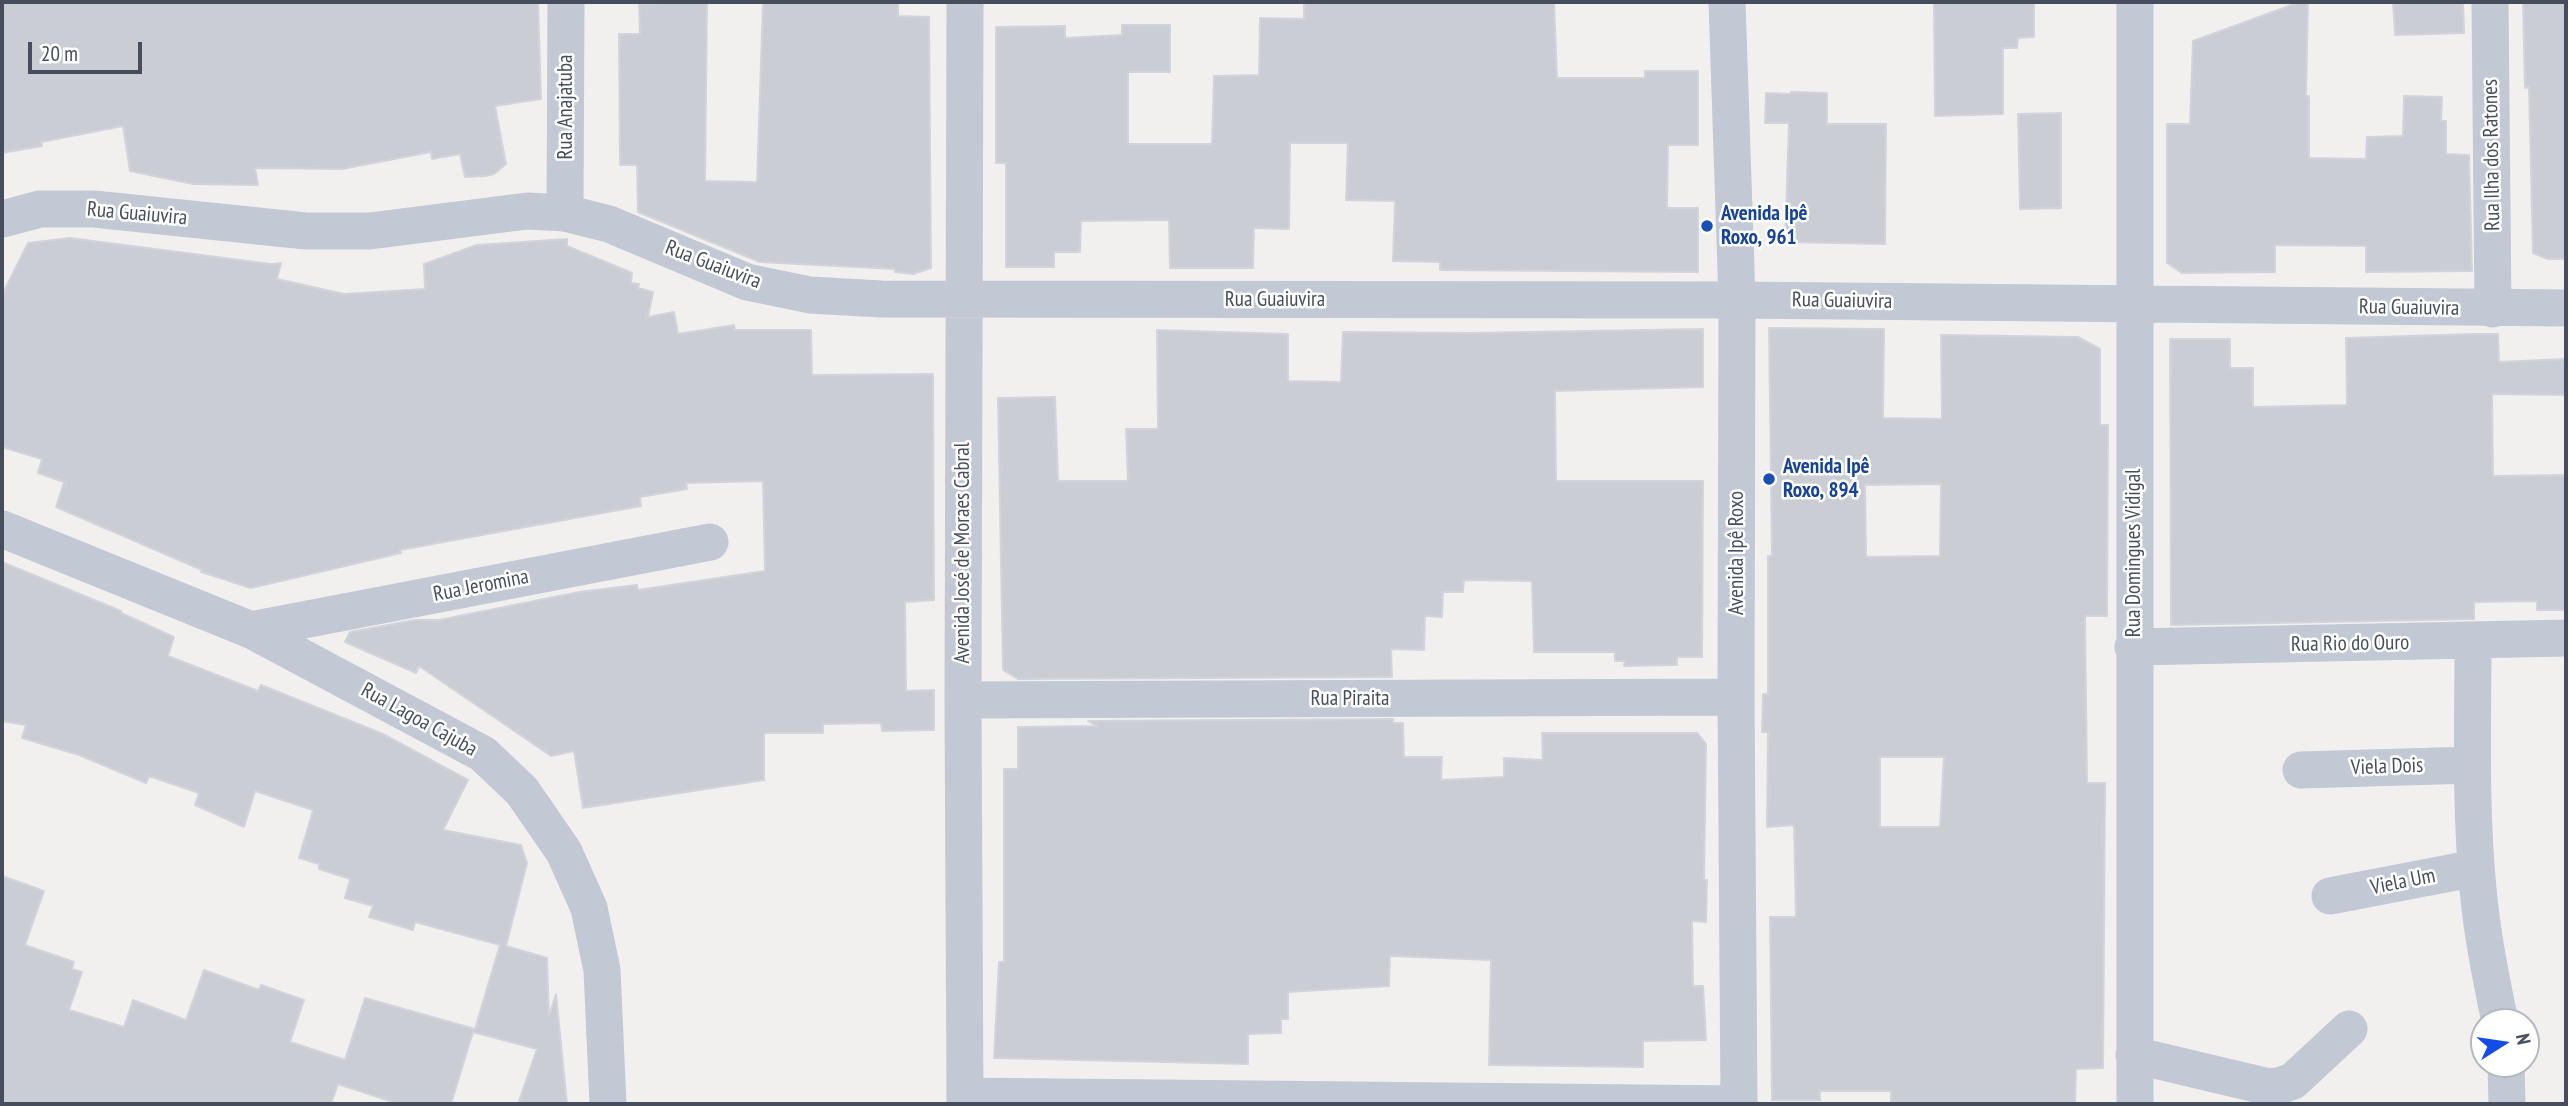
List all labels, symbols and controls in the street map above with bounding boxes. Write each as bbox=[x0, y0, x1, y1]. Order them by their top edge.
scale bar bbox=[32, 28, 145, 72]
text: 20 m bbox=[41, 40, 78, 67]
street label: Rua Anajatuba bbox=[553, 55, 579, 159]
street label: Rua Ilha dos Ratones bbox=[2478, 79, 2506, 231]
street label: Rua Guaiuvira bbox=[86, 197, 188, 231]
place label: Avenida Ipê Roxo, 961 bbox=[1721, 201, 1808, 251]
marker: Avenida Ipê Roxo, 961 bbox=[1699, 218, 1715, 234]
street label: Rua Guaiuvira bbox=[662, 235, 764, 295]
street label: Rua Guaiuvira bbox=[1225, 287, 1325, 313]
street label: Rua Guaiuvira bbox=[1792, 288, 1892, 314]
street label: Rua Guaiuvira bbox=[2359, 295, 2459, 321]
street label: Avenida José de Moraes Cabral bbox=[950, 442, 976, 664]
place label: Avenida Ipê Roxo, 894 bbox=[1783, 454, 1870, 504]
street label: Rua Domingues Vidigal bbox=[2121, 469, 2147, 637]
marker: Avenida Ipê Roxo, 894 bbox=[1761, 471, 1777, 487]
street label: Avenida Ipê Roxo bbox=[1724, 491, 1750, 615]
street label: Rua Jeromina bbox=[431, 564, 531, 608]
street label: Rua Rio do Ouro bbox=[2291, 630, 2409, 658]
street label: Rua Lagoa Cajuba bbox=[357, 678, 481, 762]
street label: Rua Piraita bbox=[1311, 686, 1389, 712]
street label: Viela Dois bbox=[2350, 753, 2424, 781]
street label: Viela Um bbox=[2369, 863, 2437, 901]
north arrow bbox=[2470, 1008, 2540, 1078]
text: N bbox=[2511, 1032, 2536, 1047]

